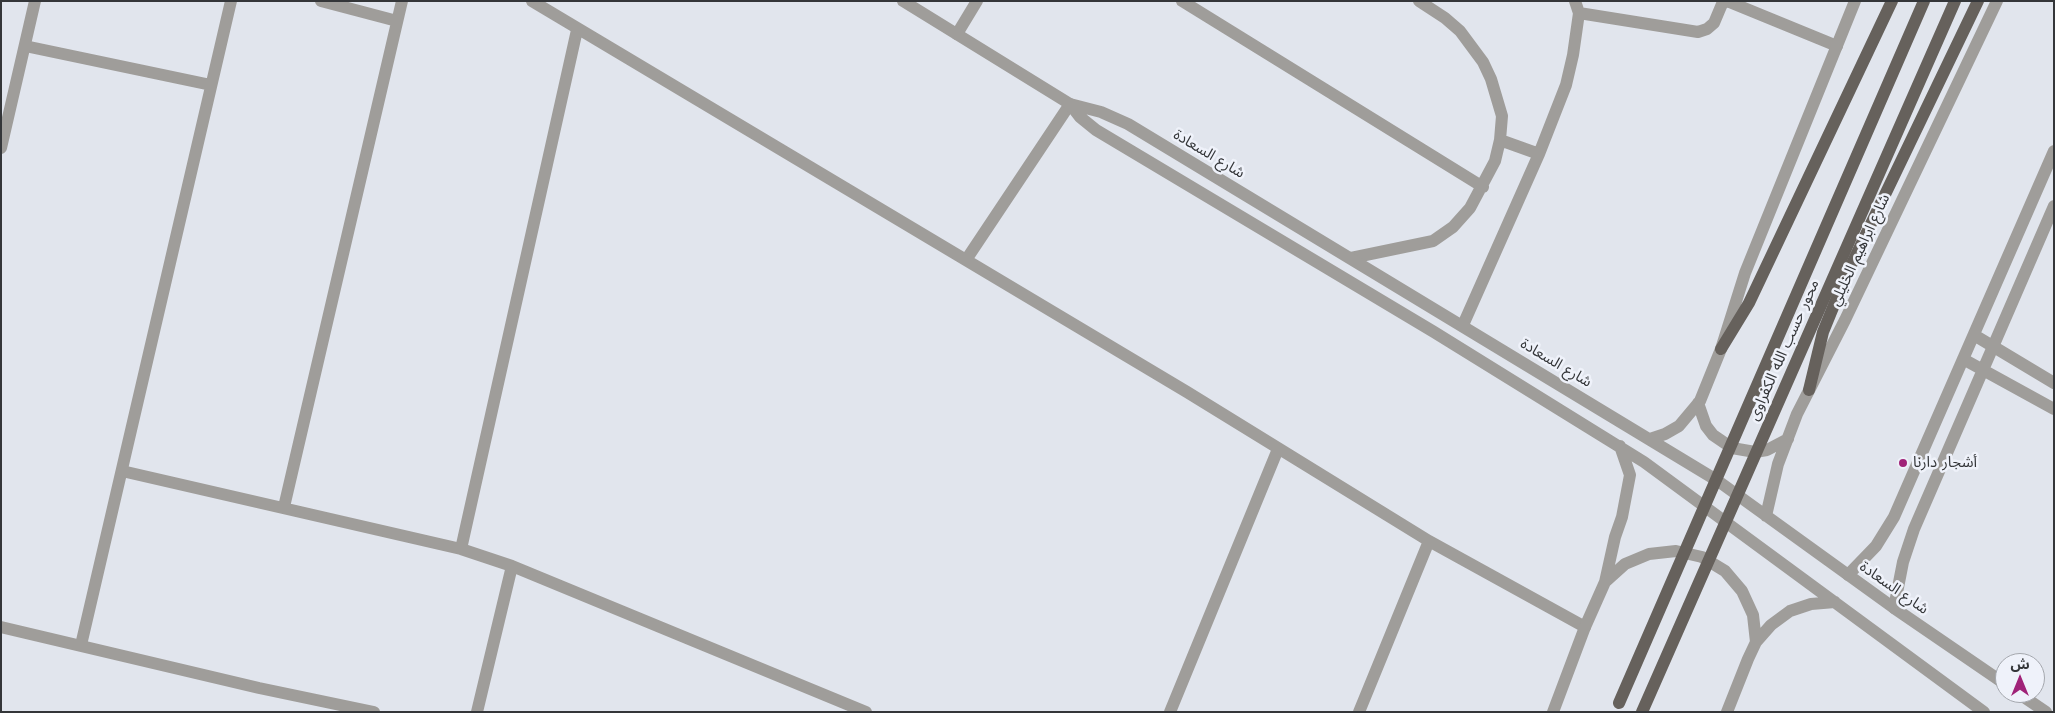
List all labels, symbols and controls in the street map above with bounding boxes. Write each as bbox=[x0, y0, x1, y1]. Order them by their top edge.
street label: شارع السعادة bbox=[1170, 126, 1248, 182]
street label: شارع ابراهيم الخليلي bbox=[1826, 191, 1894, 309]
street label: محور حسب الله الكفراوى bbox=[1745, 277, 1823, 423]
street label: شارع السعادة bbox=[1517, 335, 1595, 391]
place label: أشجار دارنا bbox=[1913, 454, 1977, 472]
marker: أشجار دارنا bbox=[1897, 457, 1909, 469]
street label: شارع السعادة bbox=[1856, 558, 1932, 618]
north arrow bbox=[1995, 653, 2045, 703]
text: ش bbox=[2010, 656, 2030, 672]

